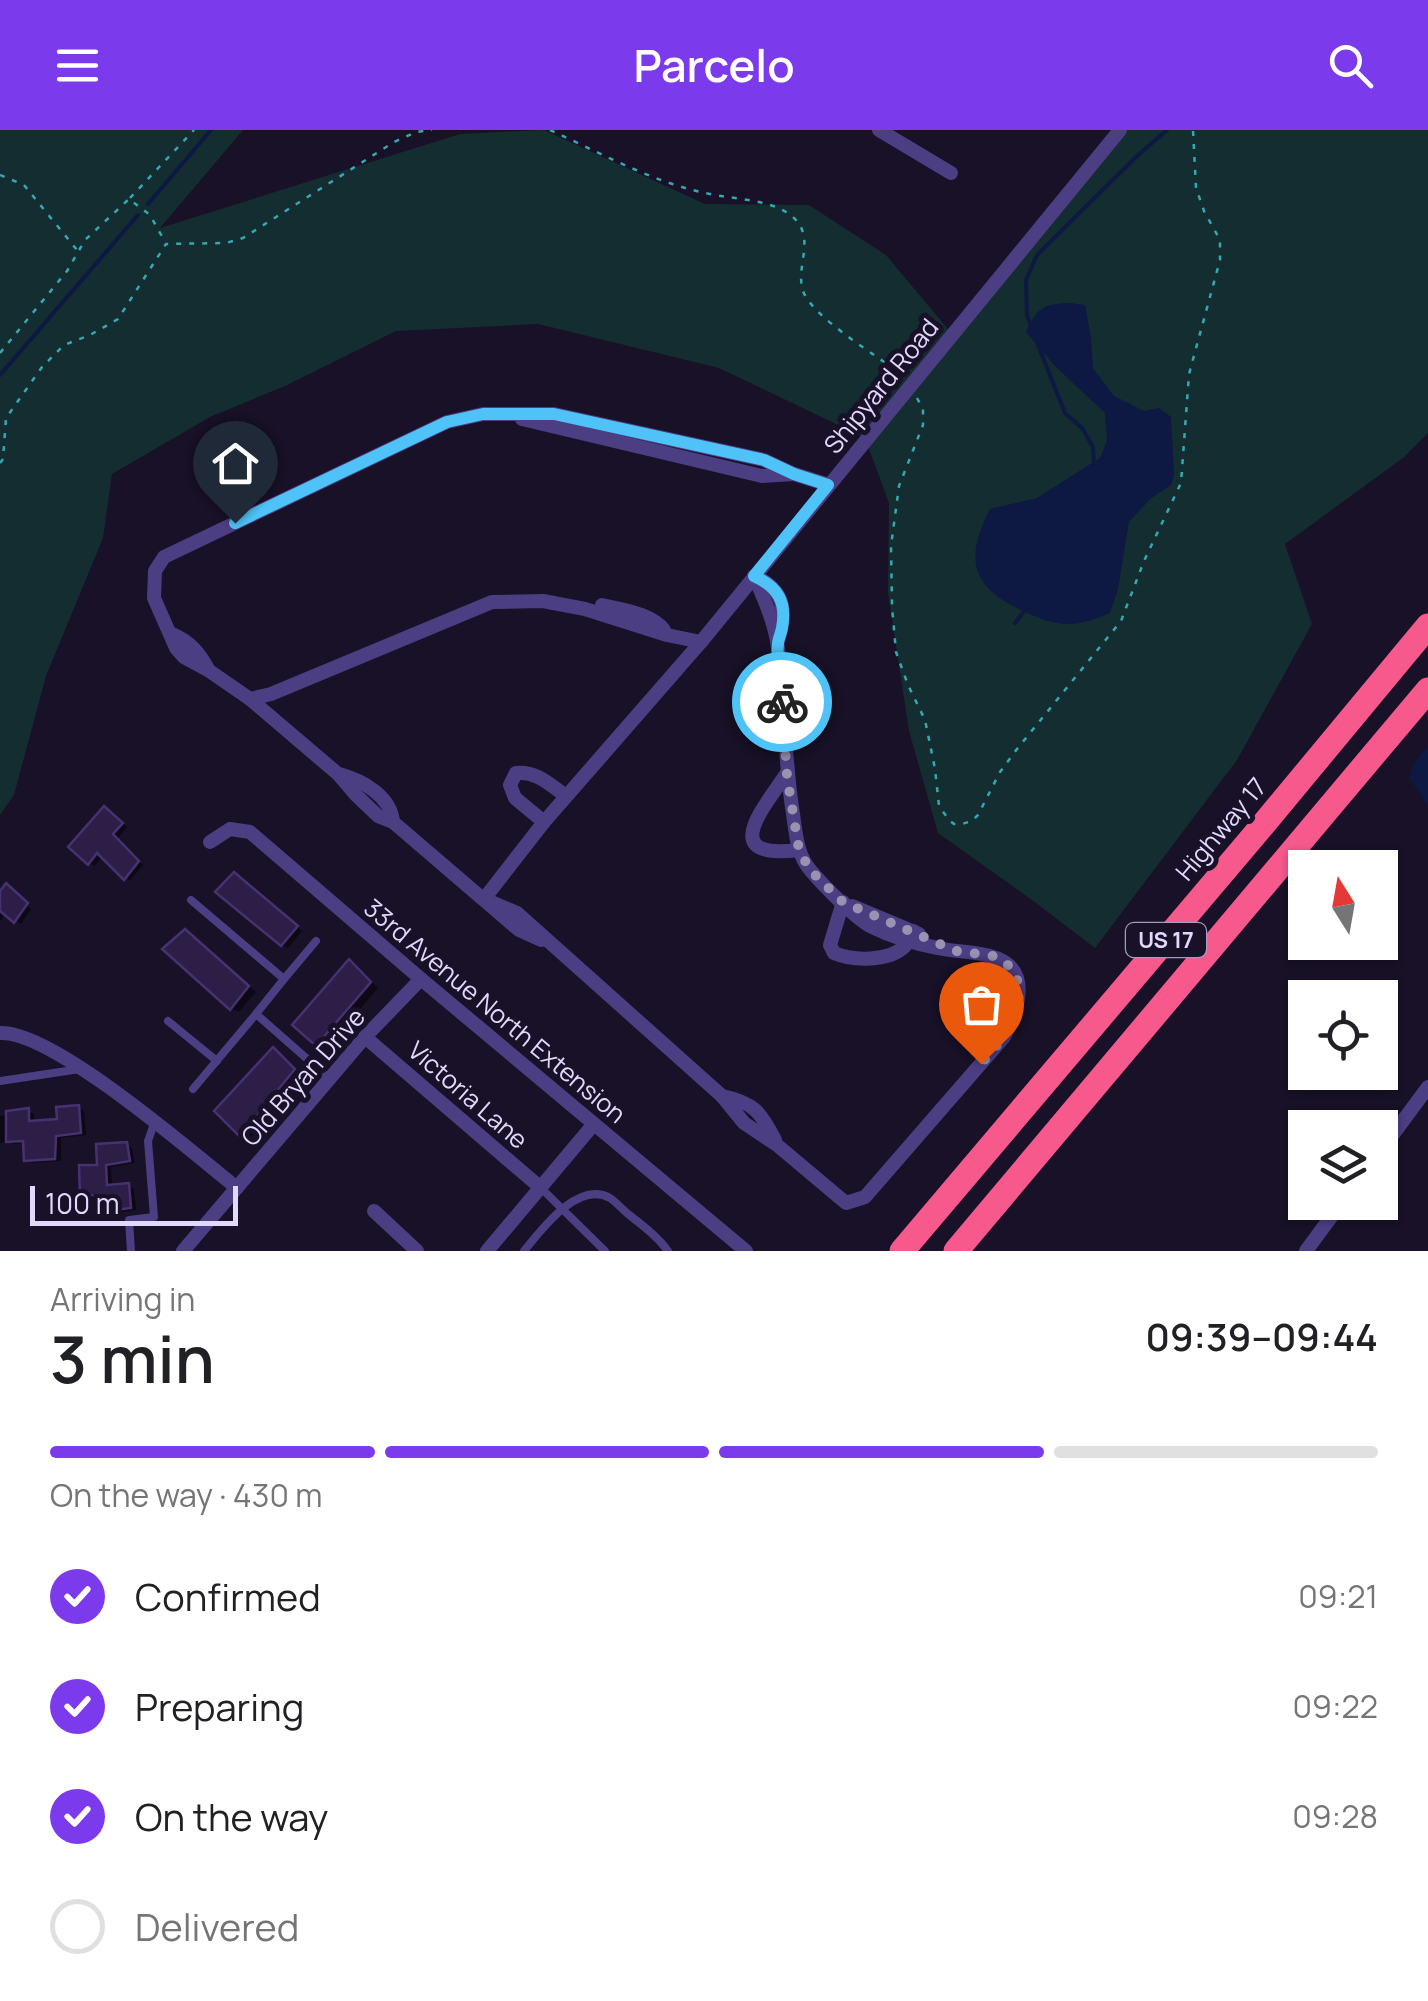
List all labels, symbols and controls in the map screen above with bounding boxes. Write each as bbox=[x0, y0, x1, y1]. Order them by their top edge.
text: Parcelo bbox=[633, 34, 795, 96]
icon: menu bbox=[50, 38, 105, 93]
icon: search bbox=[1323, 38, 1378, 93]
street label: Shipyard Road bbox=[815, 311, 946, 461]
pin bbox=[193, 421, 278, 524]
icon: home bbox=[208, 436, 263, 491]
courier bbox=[732, 652, 832, 752]
icon: bike bbox=[755, 675, 810, 730]
street label: Highway 17 bbox=[1167, 770, 1274, 888]
north arrow bbox=[1288, 850, 1398, 960]
map controls bbox=[1288, 850, 1398, 1220]
street label: 33rd Avenue North Extension bbox=[357, 890, 634, 1131]
road number: US 17 bbox=[1126, 923, 1206, 957]
pin bbox=[939, 962, 1024, 1065]
icon: bag bbox=[954, 977, 1009, 1032]
button: locate bbox=[1288, 980, 1398, 1090]
street label: Old Bryan Drive bbox=[233, 1000, 373, 1153]
street label: Victoria Lane bbox=[401, 1033, 536, 1156]
button: layers bbox=[1288, 1110, 1398, 1220]
scale bar bbox=[30, 1181, 238, 1226]
text: 100 m bbox=[45, 1184, 119, 1222]
text: Arriving in bbox=[50, 1277, 195, 1321]
text: 09:39–09:44 bbox=[1146, 1310, 1378, 1362]
text: 3 min bbox=[50, 1314, 215, 1403]
text: On the way · 430 m bbox=[50, 1473, 322, 1517]
icon: check bbox=[50, 1569, 105, 1624]
text: Confirmed bbox=[135, 1570, 321, 1622]
text: 09:21 bbox=[1298, 1574, 1378, 1618]
icon: check bbox=[50, 1679, 105, 1734]
text: Preparing bbox=[135, 1680, 304, 1732]
text: 09:22 bbox=[1293, 1684, 1378, 1728]
icon: check bbox=[50, 1789, 105, 1844]
text: On the way bbox=[135, 1790, 328, 1842]
text: 09:28 bbox=[1292, 1794, 1378, 1838]
text: Delivered bbox=[135, 1900, 299, 1952]

